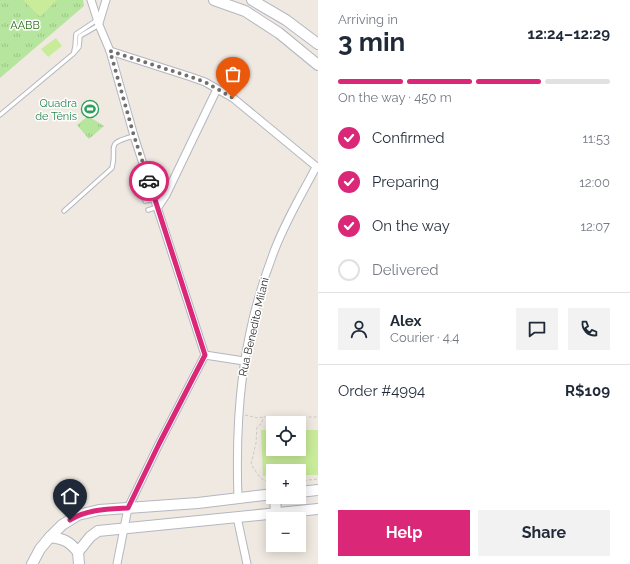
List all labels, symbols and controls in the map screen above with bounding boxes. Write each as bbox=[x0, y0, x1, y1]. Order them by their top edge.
text: Arriving in bbox=[338, 12, 398, 27]
park label: AABB bbox=[10, 19, 40, 32]
text: 12:24–12:29 bbox=[527, 25, 610, 43]
text: 3 min bbox=[338, 27, 405, 57]
pin bbox=[216, 57, 250, 98]
icon: bag bbox=[222, 63, 244, 85]
text: On the way · 450 m bbox=[338, 90, 452, 105]
place label: Quadra de Tênis bbox=[35, 97, 77, 123]
sports icon: Quadra de Tênis bbox=[80, 99, 100, 119]
icon: check bbox=[338, 127, 360, 149]
text: Confirmed bbox=[372, 129, 445, 147]
text: 11:53 bbox=[582, 131, 610, 146]
courier bbox=[129, 161, 169, 201]
icon: car bbox=[138, 170, 160, 192]
icon: check bbox=[338, 171, 360, 193]
text: Preparing bbox=[372, 173, 439, 191]
text: 12:00 bbox=[579, 175, 610, 190]
icon: check bbox=[338, 215, 360, 237]
text: On the way bbox=[372, 217, 450, 235]
text: 12:07 bbox=[580, 219, 610, 234]
text: Delivered bbox=[372, 261, 439, 279]
street label: Rua Benedito Milani bbox=[236, 276, 272, 378]
button: person bbox=[338, 308, 380, 350]
button: chat bbox=[516, 308, 558, 350]
button: phone bbox=[568, 308, 610, 350]
text: Alex bbox=[390, 312, 421, 330]
text: Courier · 4.4 bbox=[390, 330, 459, 345]
text: Order #4994 bbox=[338, 382, 425, 400]
text: R$109 bbox=[565, 382, 610, 400]
map controls bbox=[266, 416, 306, 552]
button: locate bbox=[266, 416, 306, 456]
button: + bbox=[266, 464, 306, 504]
pin bbox=[53, 479, 87, 520]
icon: home bbox=[59, 485, 81, 507]
button: Help bbox=[338, 510, 470, 556]
button: Share bbox=[478, 510, 610, 556]
button: − bbox=[266, 512, 306, 552]

